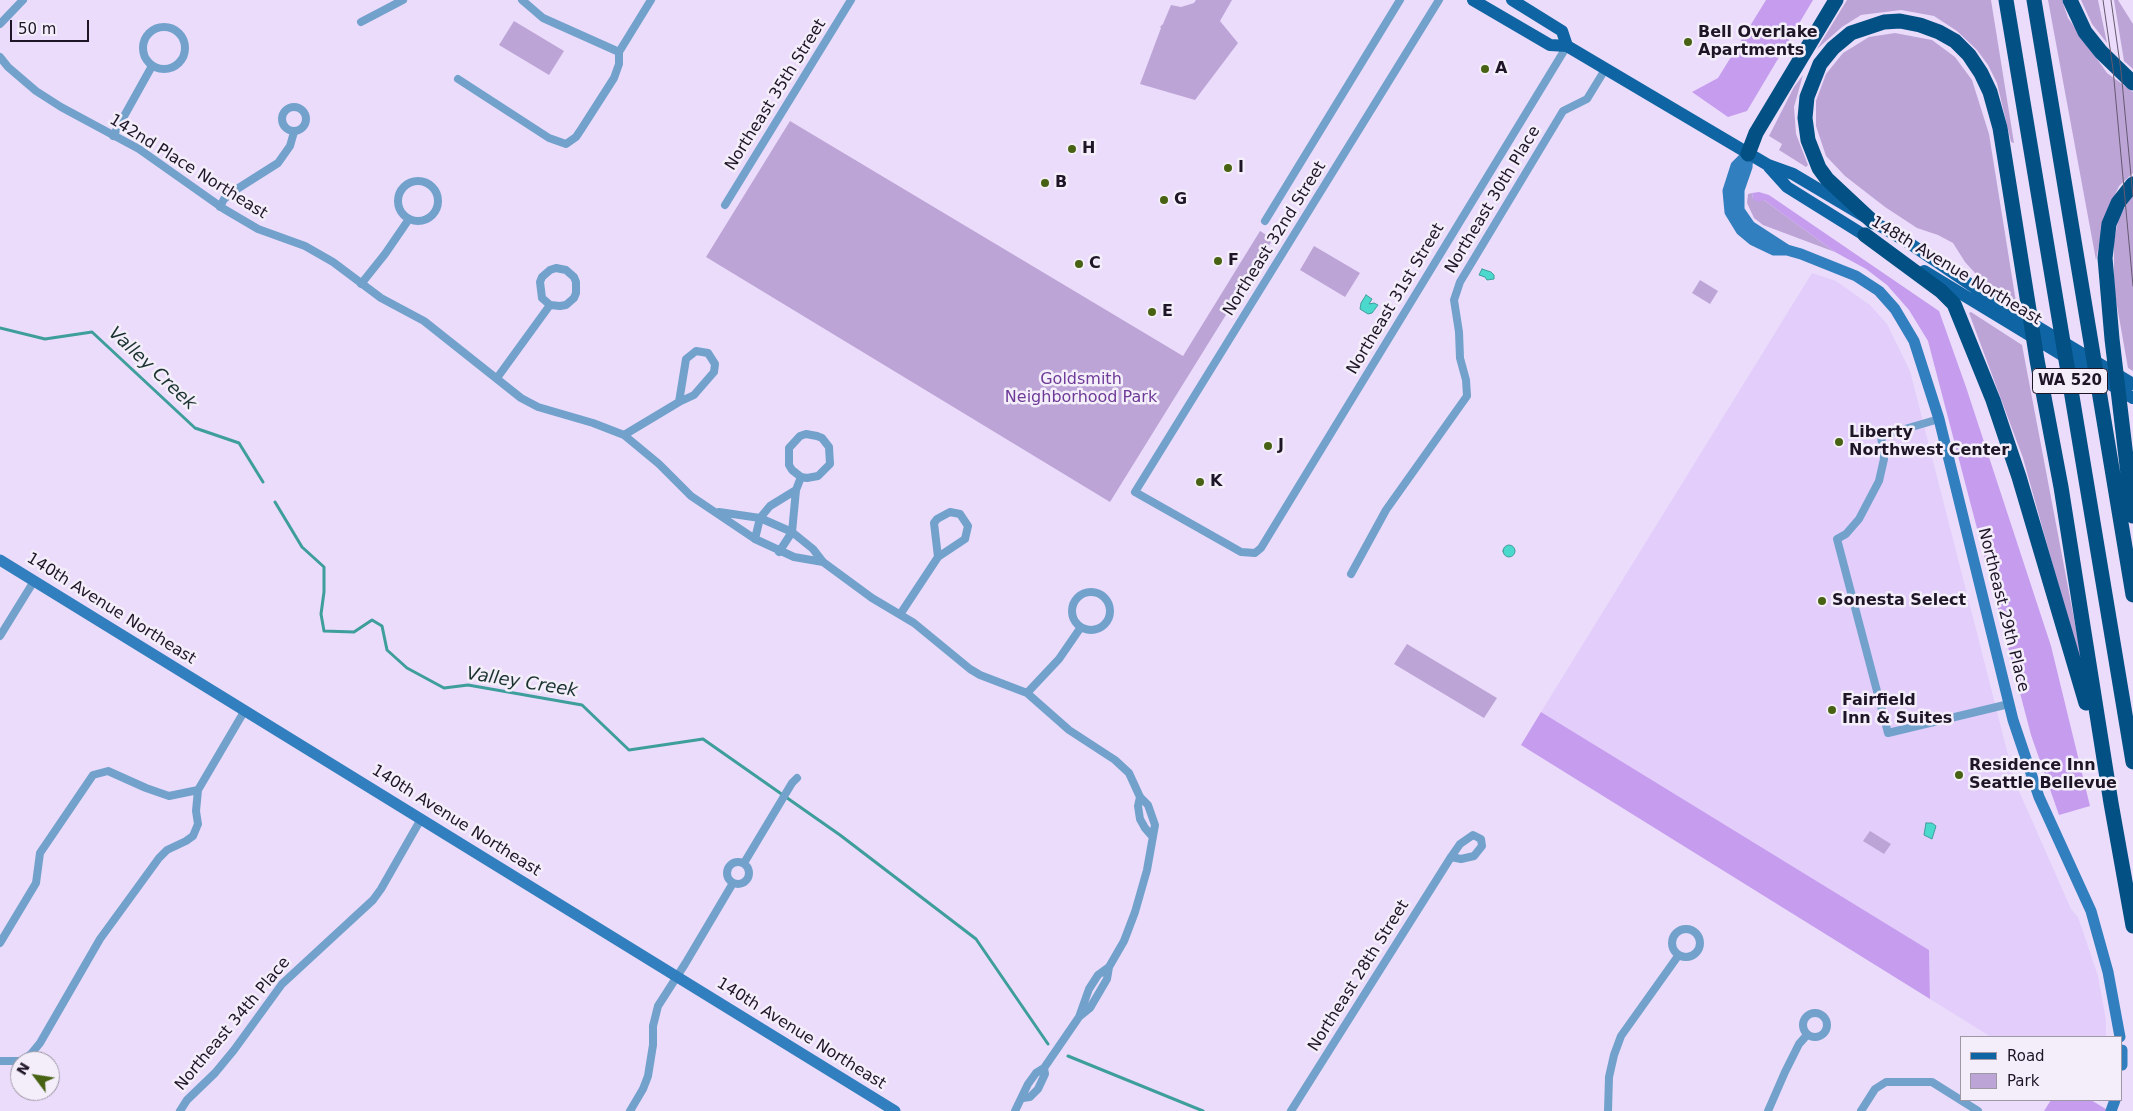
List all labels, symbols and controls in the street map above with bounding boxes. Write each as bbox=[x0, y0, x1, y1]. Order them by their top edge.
scale bar bbox=[12, 10, 91, 42]
street label: Northeast 35th Street bbox=[722, 16, 830, 174]
text: 50 m bbox=[18, 20, 56, 38]
place label: Bell Overlake Apartments bbox=[1698, 23, 1818, 61]
marker: Bell Overlake Apartments bbox=[1682, 36, 1694, 48]
place label: A bbox=[1495, 59, 1507, 79]
marker: A bbox=[1479, 63, 1491, 75]
street label: 142nd Place Northeast bbox=[106, 110, 270, 224]
street label: Northeast 30th Place bbox=[1441, 123, 1545, 277]
place label: H bbox=[1082, 139, 1095, 159]
marker: H bbox=[1066, 143, 1078, 155]
street label: Northeast 32nd Street bbox=[1220, 158, 1330, 320]
place label: I bbox=[1238, 158, 1244, 178]
marker: I bbox=[1222, 162, 1234, 174]
place label: B bbox=[1055, 173, 1067, 193]
marker: B bbox=[1039, 177, 1051, 189]
place label: G bbox=[1174, 190, 1187, 210]
marker: G bbox=[1158, 194, 1170, 206]
street label: 148th Avenue Northeast bbox=[1867, 212, 2045, 330]
street label: Northeast 31st Street bbox=[1343, 220, 1449, 378]
place label: F bbox=[1228, 251, 1239, 271]
place label: C bbox=[1089, 254, 1101, 274]
marker: F bbox=[1212, 255, 1224, 267]
marker: C bbox=[1073, 258, 1085, 270]
place label: E bbox=[1162, 302, 1173, 322]
marker: E bbox=[1146, 306, 1158, 318]
water label: Valley Creek bbox=[104, 323, 200, 415]
road number: WA 520 bbox=[2032, 368, 2108, 394]
park label: Goldsmith Neighborhood Park bbox=[1005, 370, 1157, 408]
place label: Liberty Northwest Center bbox=[1849, 423, 2009, 461]
place label: J bbox=[1278, 436, 1284, 456]
marker: Liberty Northwest Center bbox=[1833, 436, 1845, 448]
marker: J bbox=[1262, 440, 1274, 452]
place label: K bbox=[1210, 472, 1222, 492]
marker: K bbox=[1194, 476, 1206, 488]
street label: Northeast 29th Place bbox=[1973, 526, 2033, 694]
street label: 140th Avenue Northeast bbox=[23, 549, 199, 669]
place label: Sonesta Select bbox=[1832, 591, 1966, 611]
marker: Sonesta Select bbox=[1816, 595, 1828, 607]
water label: Valley Creek bbox=[465, 664, 579, 702]
place label: Fairfield Inn & Suites bbox=[1842, 691, 1952, 729]
marker: Fairfield Inn & Suites bbox=[1826, 704, 1838, 716]
place label: Residence Inn Seattle Bellevue bbox=[1969, 756, 2117, 794]
street label: 140th Avenue Northeast bbox=[368, 761, 544, 881]
marker: Residence Inn Seattle Bellevue bbox=[1953, 769, 1965, 781]
street label: Northeast 28th Street bbox=[1305, 897, 1413, 1055]
street label: Northeast 34th Place bbox=[171, 953, 295, 1095]
street label: 140th Avenue Northeast bbox=[713, 974, 889, 1094]
legend bbox=[1960, 1036, 2123, 1101]
text: Road bbox=[2007, 1047, 2045, 1065]
north arrow bbox=[10, 1051, 60, 1101]
text: N bbox=[13, 1060, 33, 1078]
text: Park bbox=[2007, 1072, 2039, 1090]

